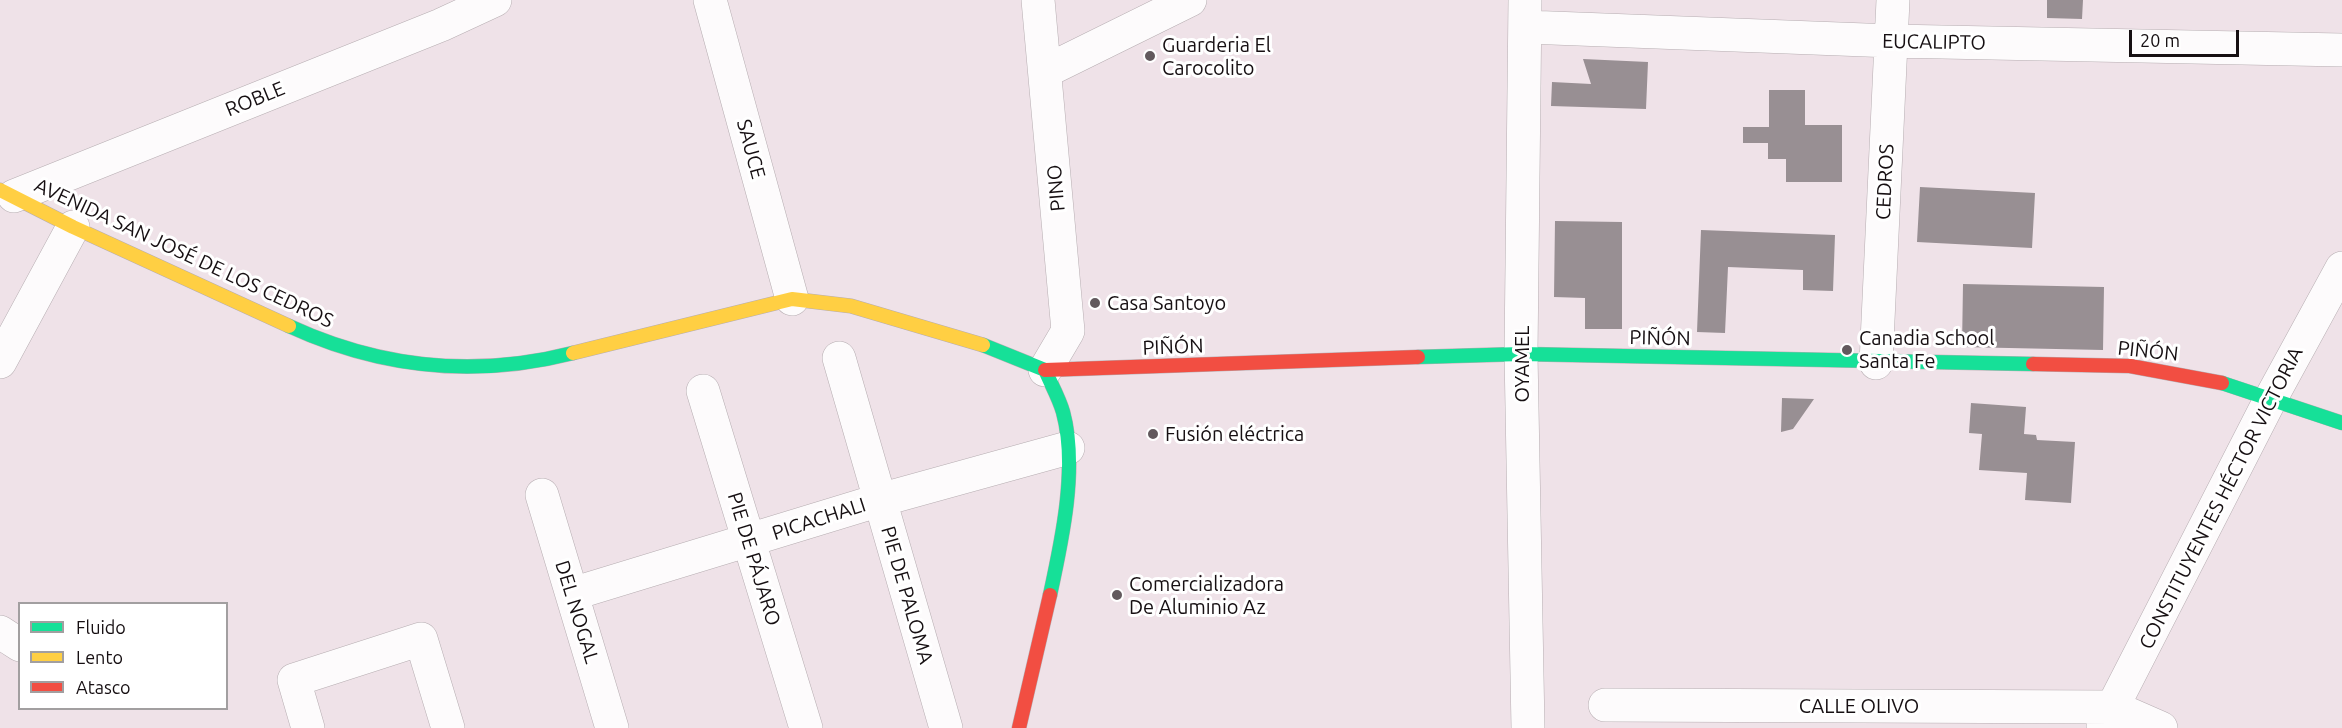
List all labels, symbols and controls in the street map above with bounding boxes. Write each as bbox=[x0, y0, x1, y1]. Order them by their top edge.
scale bar bbox=[2132, 18, 2242, 56]
street label: EUCALIPTO bbox=[1882, 29, 1986, 55]
text: 20 m bbox=[2140, 30, 2180, 50]
place label: Guarderia El Carocolito bbox=[1162, 33, 1271, 80]
marker: Guarderia El Carocolito bbox=[1143, 49, 1157, 63]
street label: ROBLE bbox=[222, 76, 288, 122]
street label: SAUCE bbox=[732, 117, 770, 181]
street label: CEDROS bbox=[1871, 143, 1899, 221]
street label: PINO bbox=[1042, 164, 1070, 212]
street label: AVENIDA SAN JOSÉ DE LOS CEDROS bbox=[31, 173, 337, 333]
place label: Casa Santoyo bbox=[1107, 291, 1226, 315]
marker: Casa Santoyo bbox=[1088, 296, 1102, 310]
street label: PIÑÓN bbox=[1629, 325, 1691, 351]
street label: OYAMEL bbox=[1510, 326, 1534, 402]
place label: Canadia School Santa Fe bbox=[1859, 326, 1995, 373]
street label: PIÑÓN bbox=[1142, 334, 1204, 360]
street label: PIÑÓN bbox=[2116, 336, 2180, 366]
marker: Canadia School Santa Fe bbox=[1840, 343, 1854, 357]
street label: CONSTITUYENTES HÉCTOR VICTORIA bbox=[2134, 343, 2308, 653]
place label: Fusión eléctrica bbox=[1165, 422, 1304, 446]
marker: Fusión eléctrica bbox=[1146, 427, 1160, 441]
street label: PIE DE PÁJARO bbox=[722, 489, 786, 629]
street label: PICACHALI bbox=[769, 493, 869, 545]
street label: PIE DE PALOMA bbox=[876, 523, 938, 667]
street label: DEL NOGAL bbox=[550, 558, 604, 666]
place label: Comercializadora De Aluminio Az bbox=[1129, 572, 1284, 619]
marker: Comercializadora De Aluminio Az bbox=[1110, 588, 1124, 602]
legend bbox=[18, 602, 228, 710]
text: Fluido bbox=[76, 617, 126, 637]
text: Lento bbox=[76, 647, 123, 667]
text: Atasco bbox=[76, 677, 131, 697]
street label: CALLE OLIVO bbox=[1799, 694, 1919, 718]

